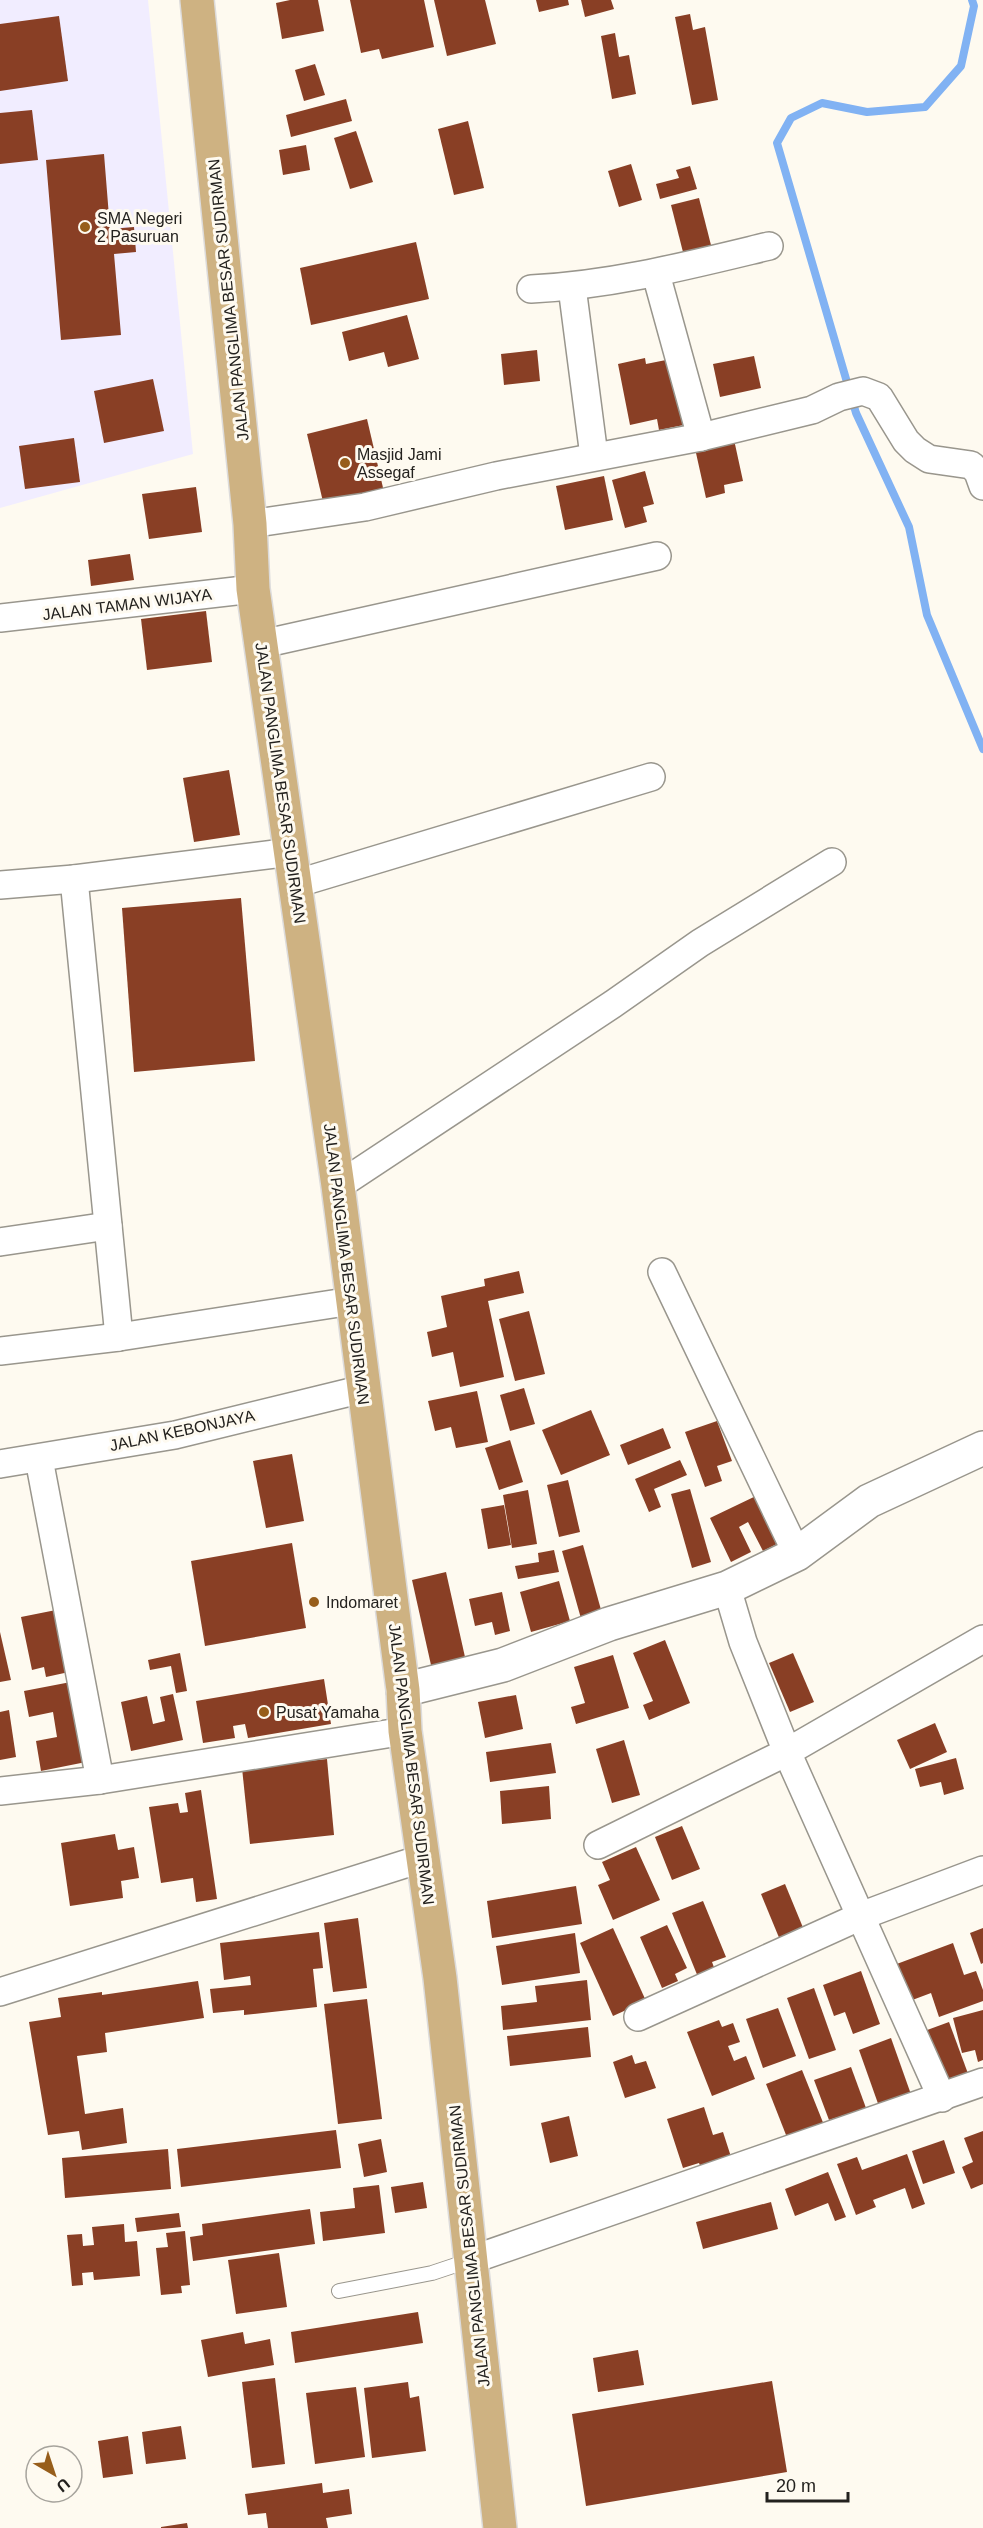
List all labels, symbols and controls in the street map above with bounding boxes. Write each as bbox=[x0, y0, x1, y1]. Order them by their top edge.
street label: JALAN PANGLIMA BESAR SUDIRMAN bbox=[205, 158, 252, 442]
place label: SMA Negeri 2 Pasuruan bbox=[97, 210, 182, 245]
marker: SMA Negeri 2 Pasuruan bbox=[78, 220, 92, 234]
place label: Masjid Jami Assegaf bbox=[357, 446, 441, 481]
marker: Masjid Jami Assegaf bbox=[338, 456, 352, 470]
street label: JALAN TAMAN WIJAYA bbox=[41, 586, 213, 623]
street label: JALAN PANGLIMA BESAR SUDIRMAN bbox=[252, 642, 309, 925]
street label: JALAN PANGLIMA BESAR SUDIRMAN bbox=[321, 1122, 372, 1406]
street label: JALAN KEBONJAYA bbox=[108, 1407, 257, 1454]
place label: Indomaret bbox=[326, 1594, 399, 1611]
marker: Indomaret bbox=[307, 1595, 321, 1609]
street label: JALAN PANGLIMA BESAR SUDIRMAN bbox=[386, 1622, 437, 1906]
place label: Pusat Yamaha bbox=[276, 1704, 380, 1721]
marker: Pusat Yamaha bbox=[257, 1705, 271, 1719]
street label: JALAN PANGLIMA BESAR SUDIRMAN bbox=[446, 2104, 493, 2388]
north arrow bbox=[24, 2444, 84, 2504]
scale bar bbox=[767, 2465, 848, 2503]
text: U bbox=[53, 2475, 73, 2496]
text: 20 m bbox=[776, 2476, 816, 2496]

